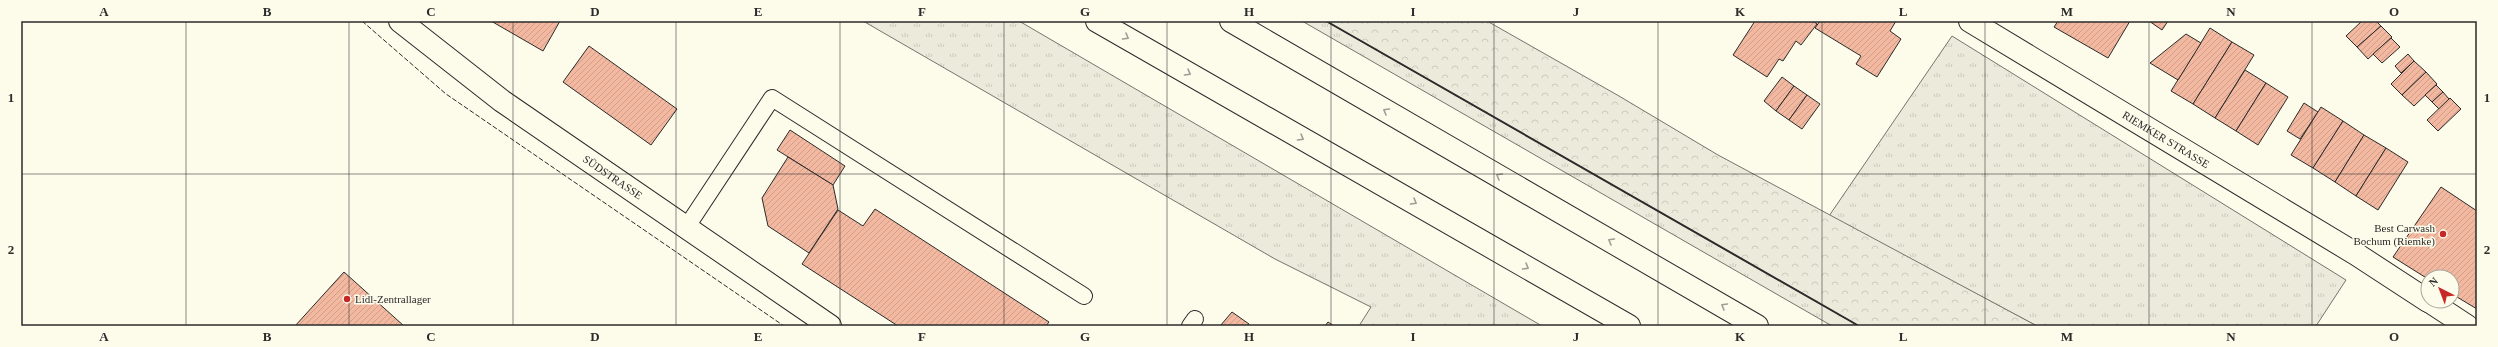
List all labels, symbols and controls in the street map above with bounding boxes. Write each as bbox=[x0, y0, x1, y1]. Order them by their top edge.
text: A bbox=[99, 4, 109, 19]
text: B bbox=[263, 4, 272, 19]
text: C bbox=[426, 4, 436, 19]
text: D bbox=[590, 4, 600, 19]
text: E bbox=[754, 4, 762, 19]
text: F bbox=[918, 4, 926, 19]
text: G bbox=[1080, 4, 1090, 19]
text: H bbox=[1244, 4, 1254, 19]
text: I bbox=[1410, 4, 1416, 19]
text: J bbox=[1573, 4, 1580, 19]
text: K bbox=[1735, 4, 1746, 19]
text: L bbox=[1899, 4, 1908, 19]
text: M bbox=[2061, 4, 2073, 19]
text: N bbox=[2226, 4, 2236, 19]
text: O bbox=[2389, 4, 2399, 19]
one-way arrow bbox=[1122, 33, 1129, 40]
one-way arrow bbox=[1184, 69, 1191, 76]
text: 1 bbox=[8, 90, 14, 105]
text: 1 bbox=[2484, 90, 2490, 105]
one-way arrow bbox=[1383, 109, 1390, 116]
street label: RIEMKER STRASSE bbox=[2120, 109, 2212, 170]
one-way arrow bbox=[1297, 133, 1304, 140]
street label: SÜDSTRASSE bbox=[581, 152, 645, 202]
one-way arrow bbox=[1495, 174, 1503, 181]
one-way arrow bbox=[1410, 198, 1417, 205]
place label: Best Carwash Bochum (Riemke) bbox=[2353, 222, 2435, 248]
marker: Best Carwash Bochum (Riemke) bbox=[2438, 229, 2448, 239]
one-way arrow bbox=[1608, 239, 1615, 246]
text: 2 bbox=[8, 242, 14, 257]
text: 2 bbox=[2484, 242, 2490, 257]
one-way arrow bbox=[1522, 263, 1529, 270]
north arrow bbox=[2420, 269, 2460, 309]
text: N bbox=[2426, 274, 2440, 289]
place label: Lidl-Zentrallager bbox=[355, 293, 431, 305]
marker: Lidl-Zentrallager bbox=[342, 294, 352, 304]
one-way arrow bbox=[1720, 304, 1728, 311]
text: A bbox=[99, 329, 109, 344]
text: B bbox=[263, 329, 272, 344]
text: C bbox=[426, 329, 436, 344]
text: D bbox=[590, 329, 600, 344]
text: E bbox=[754, 329, 762, 344]
text: F bbox=[918, 329, 926, 344]
text: G bbox=[1080, 329, 1090, 344]
text: H bbox=[1244, 329, 1254, 344]
text: I bbox=[1410, 329, 1416, 344]
text: J bbox=[1573, 329, 1580, 344]
text: K bbox=[1735, 329, 1746, 344]
text: L bbox=[1899, 329, 1908, 344]
text: M bbox=[2061, 329, 2073, 344]
text: N bbox=[2226, 329, 2236, 344]
text: O bbox=[2389, 329, 2399, 344]

